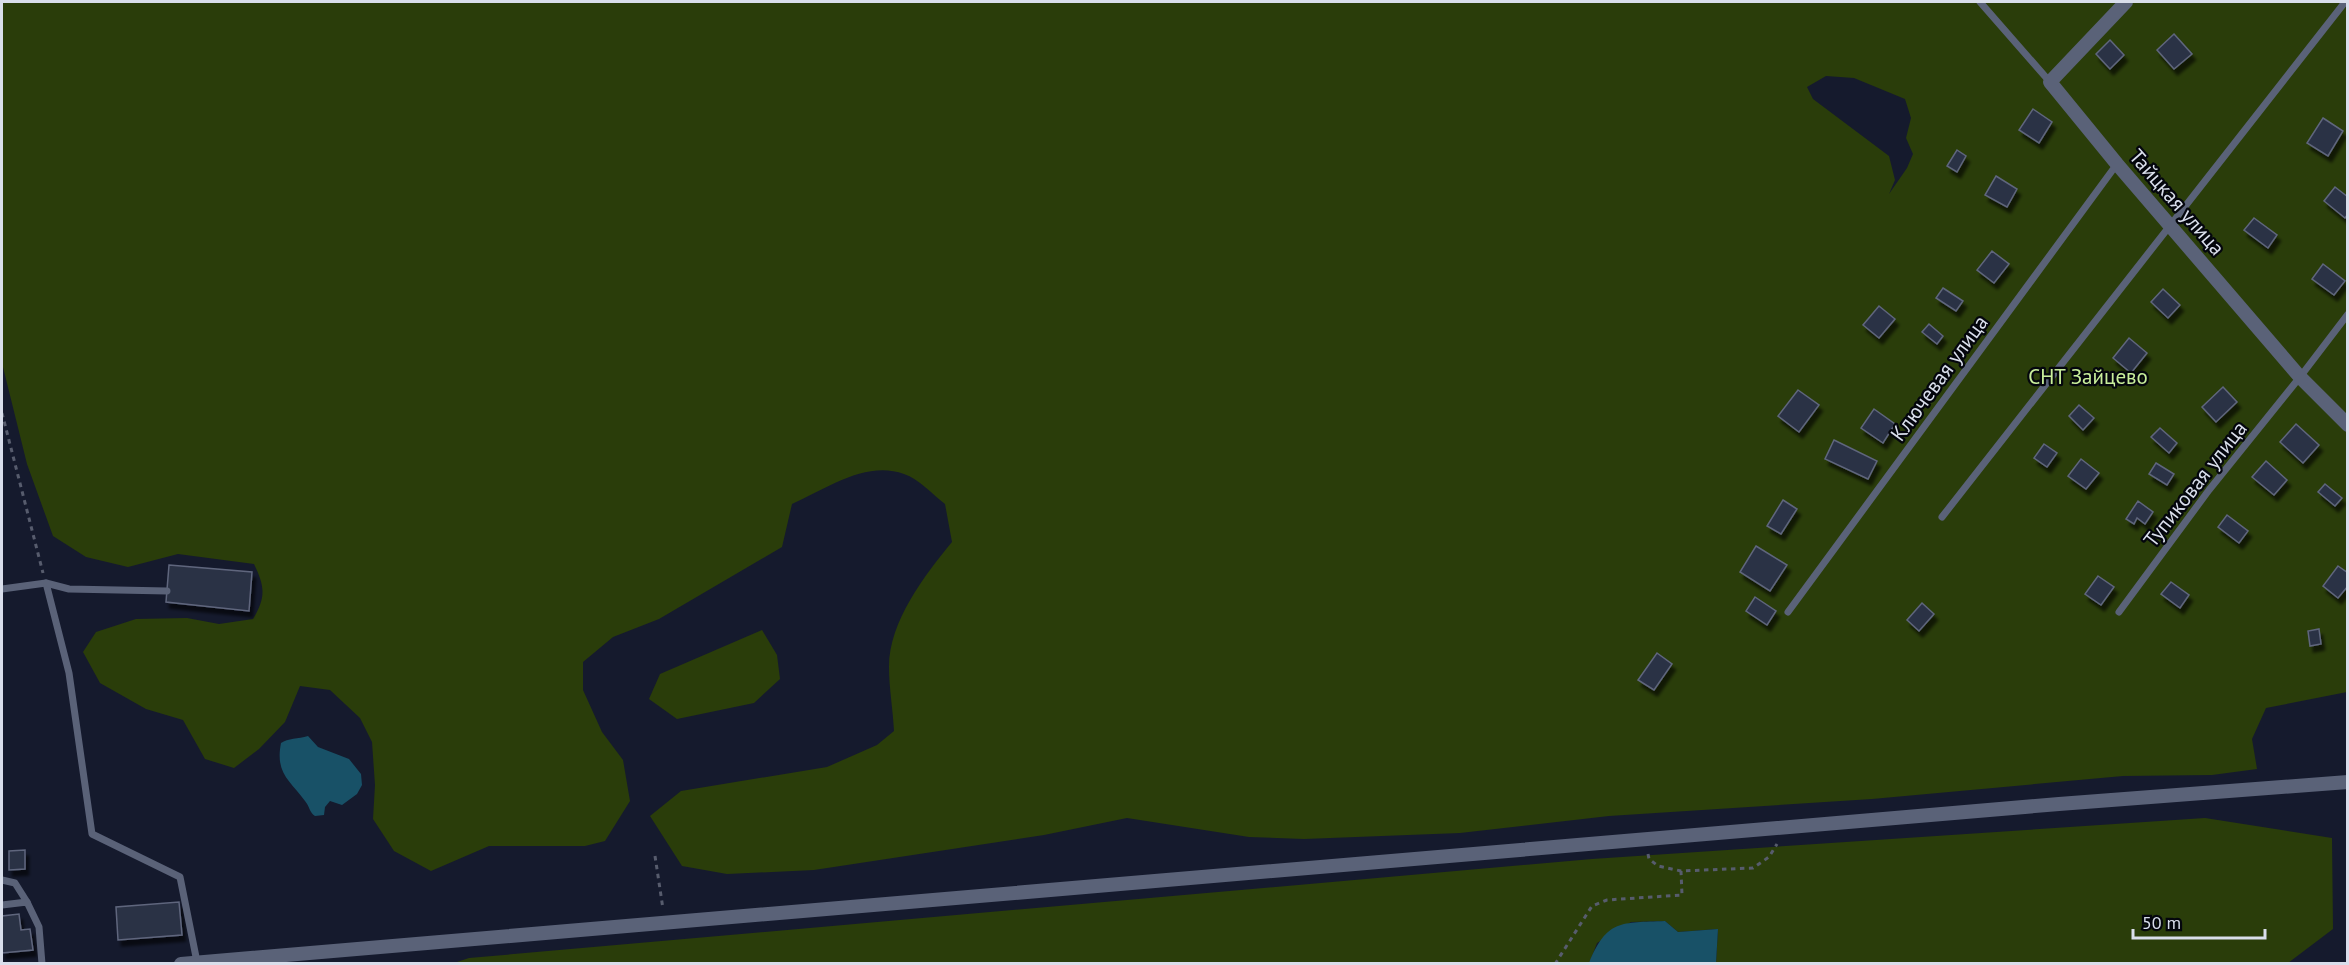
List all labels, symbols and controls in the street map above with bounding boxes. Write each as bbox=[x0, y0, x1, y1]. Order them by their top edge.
street label: Тайцкая улица bbox=[2123, 143, 2231, 261]
street label: Ключевая улица bbox=[1884, 310, 1994, 446]
park label: СНТ Зайцево bbox=[2028, 363, 2148, 390]
street label: Тупиковая улица bbox=[2137, 416, 2253, 552]
scale bar bbox=[2133, 902, 2265, 940]
text: 50 m bbox=[2142, 911, 2181, 934]

